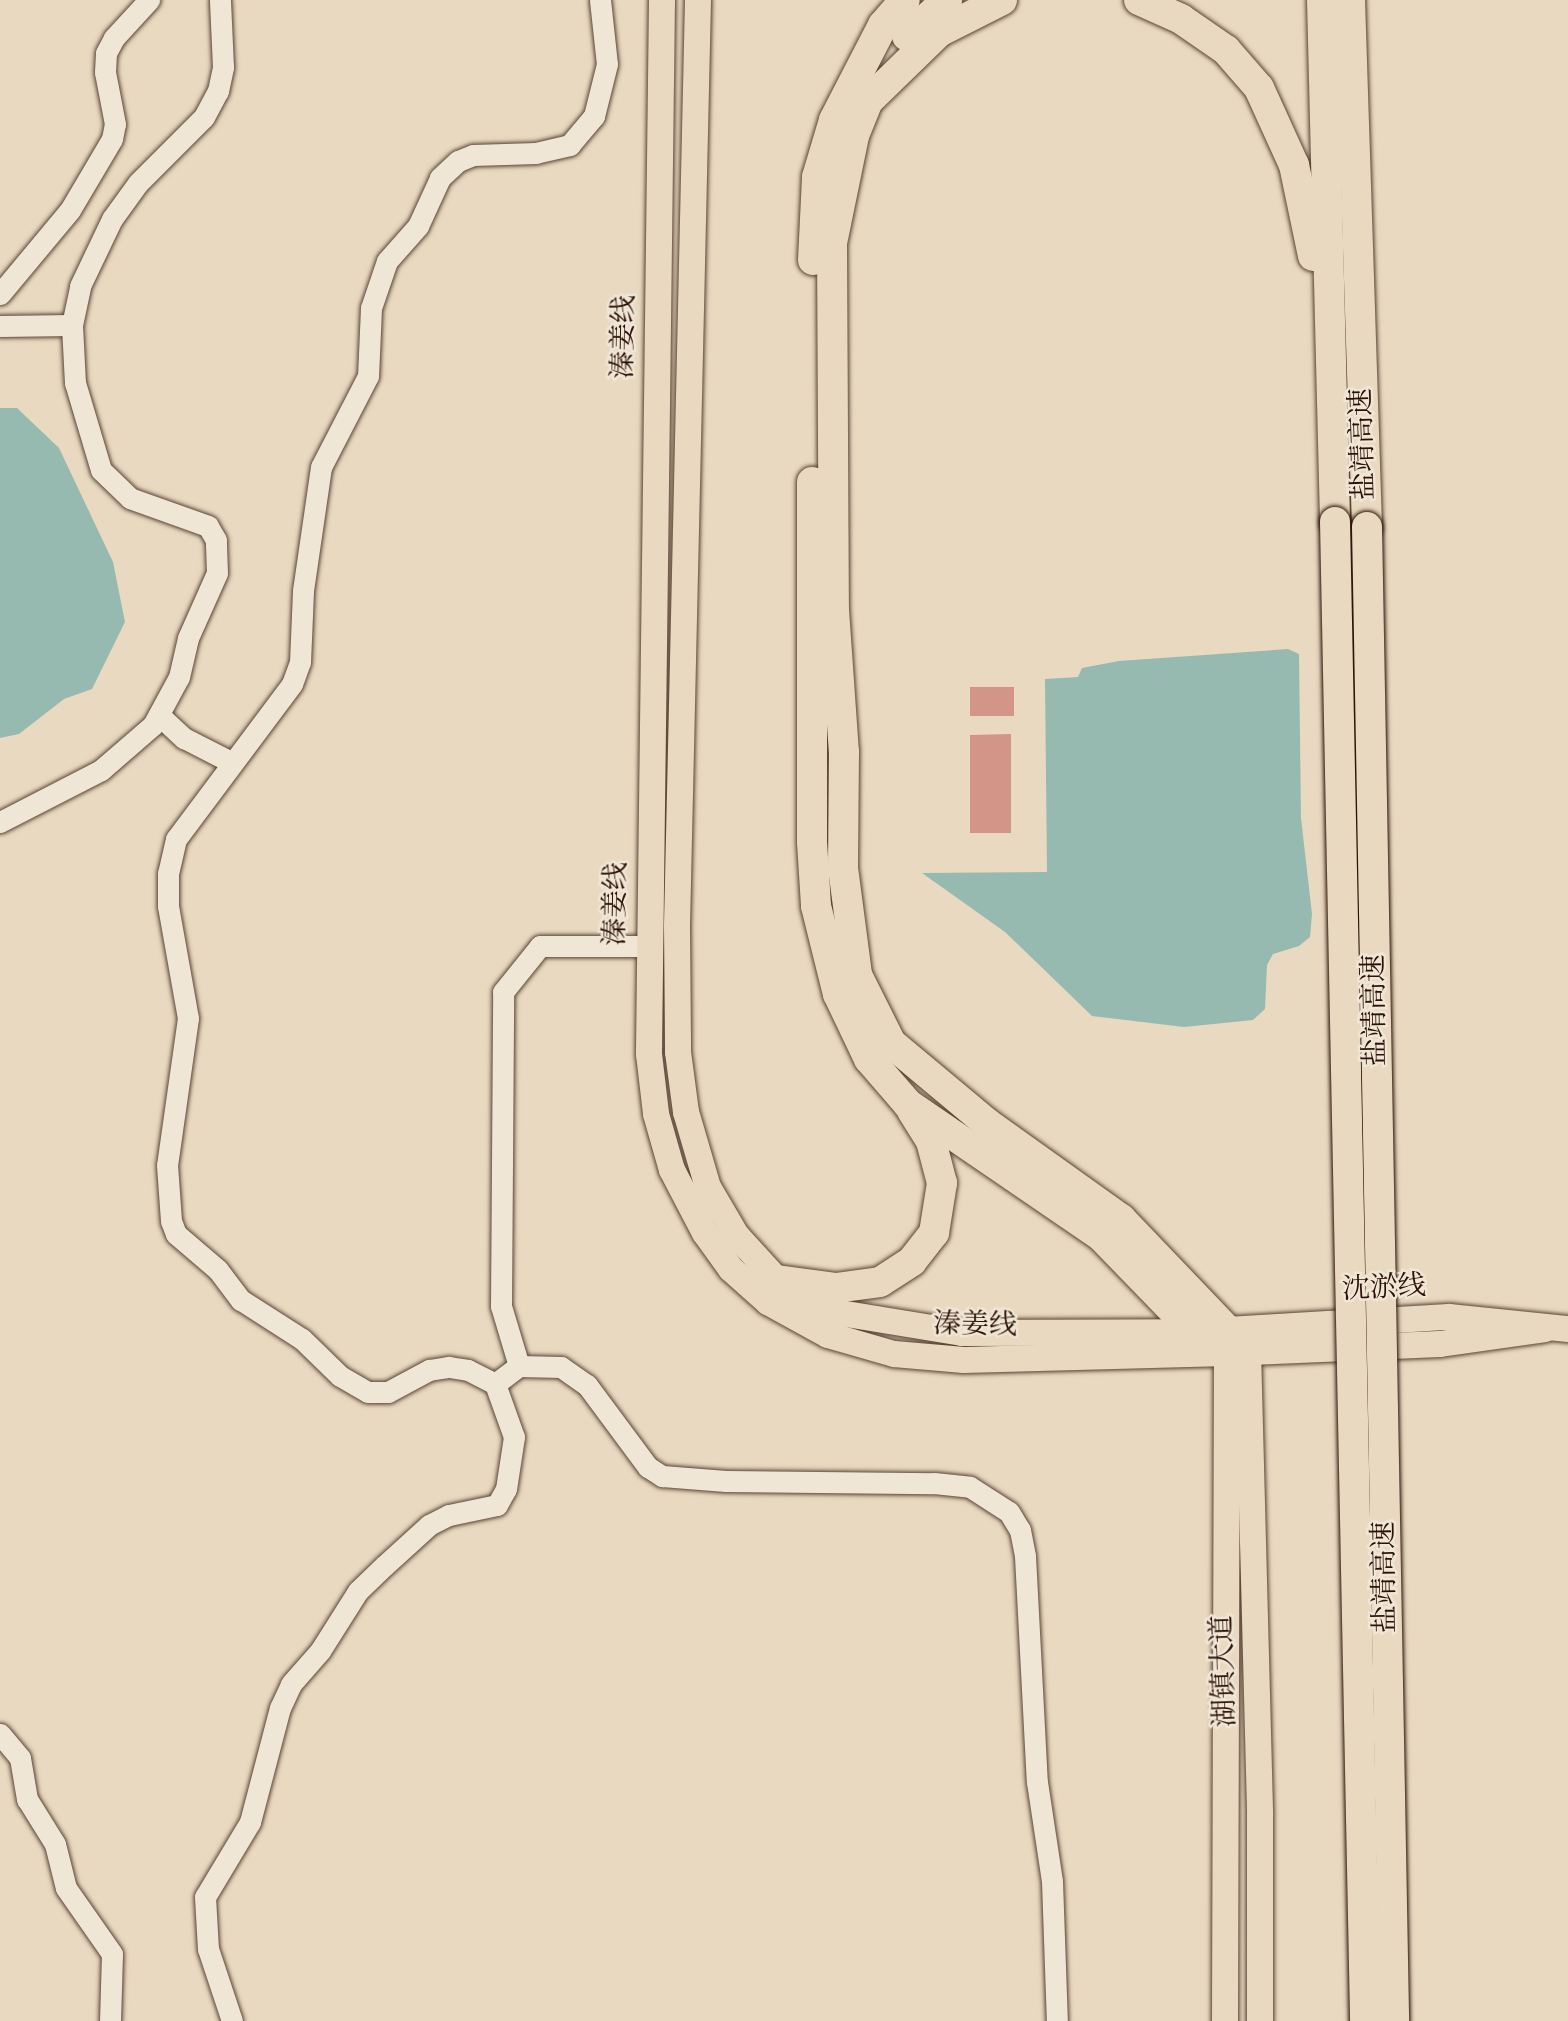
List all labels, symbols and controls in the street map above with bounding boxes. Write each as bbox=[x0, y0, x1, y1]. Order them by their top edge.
street label: 溱姜线 bbox=[607, 295, 643, 379]
street label: 盐靖高速 bbox=[1345, 387, 1383, 501]
street label: 溱姜线 bbox=[599, 862, 635, 946]
street label: 盐靖高速 bbox=[1358, 954, 1394, 1066]
street label: 沈淤线 bbox=[1341, 1270, 1427, 1308]
street label: 溱姜线 bbox=[933, 1308, 1017, 1344]
street label: 盐靖高速 bbox=[1368, 1521, 1404, 1633]
street label: 湖镇大道 bbox=[1206, 1614, 1244, 1728]

